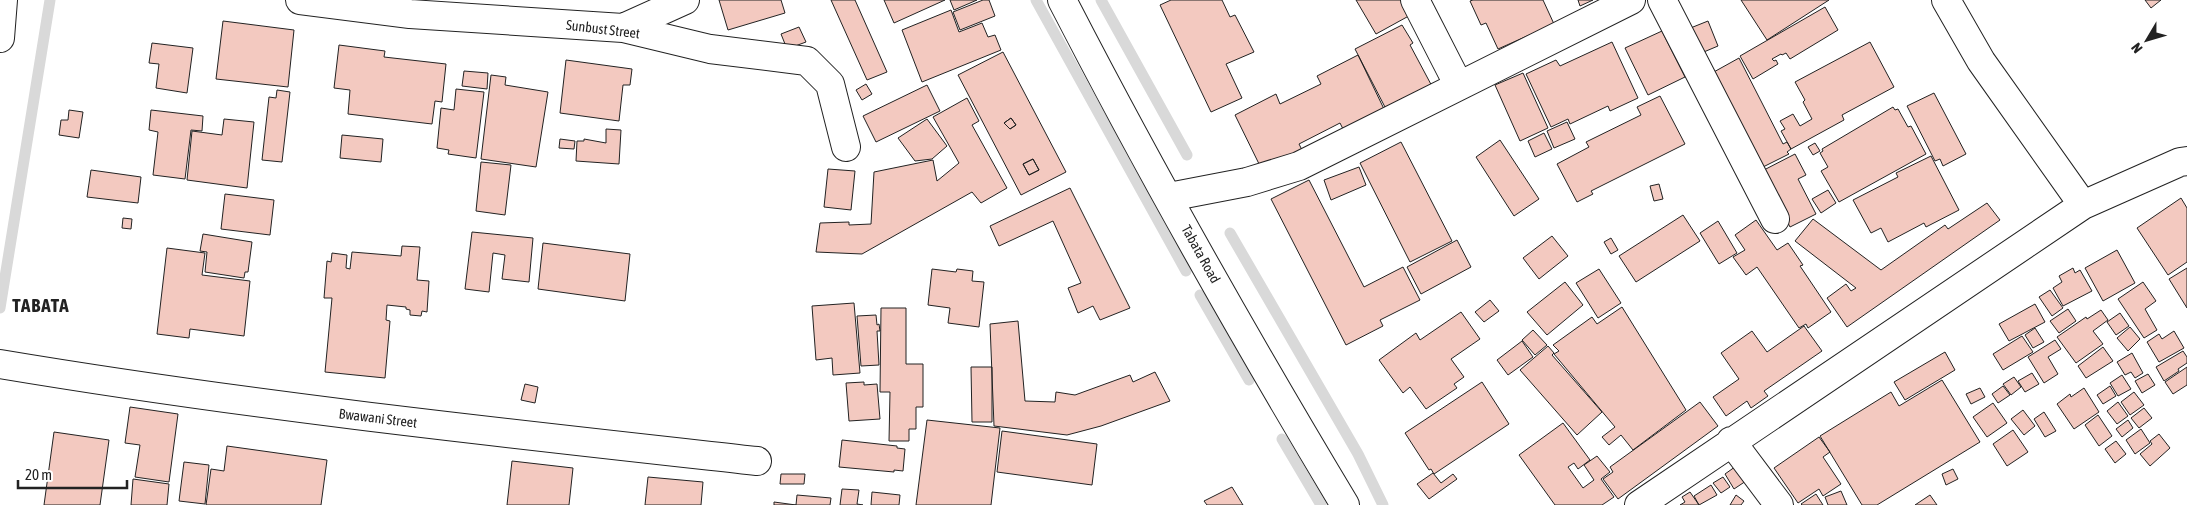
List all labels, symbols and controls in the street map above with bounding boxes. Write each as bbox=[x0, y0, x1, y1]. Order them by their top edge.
north arrow bbox=[2122, 15, 2172, 65]
street label: Sunbust Street bbox=[565, 17, 641, 41]
text: N bbox=[2128, 40, 2146, 56]
street label: Tabata Road bbox=[1178, 222, 1224, 286]
district label: TABATA bbox=[12, 294, 70, 316]
street label: Bwawani Street bbox=[338, 405, 418, 431]
scale bar bbox=[18, 458, 126, 490]
text: 20 m bbox=[25, 466, 52, 483]

